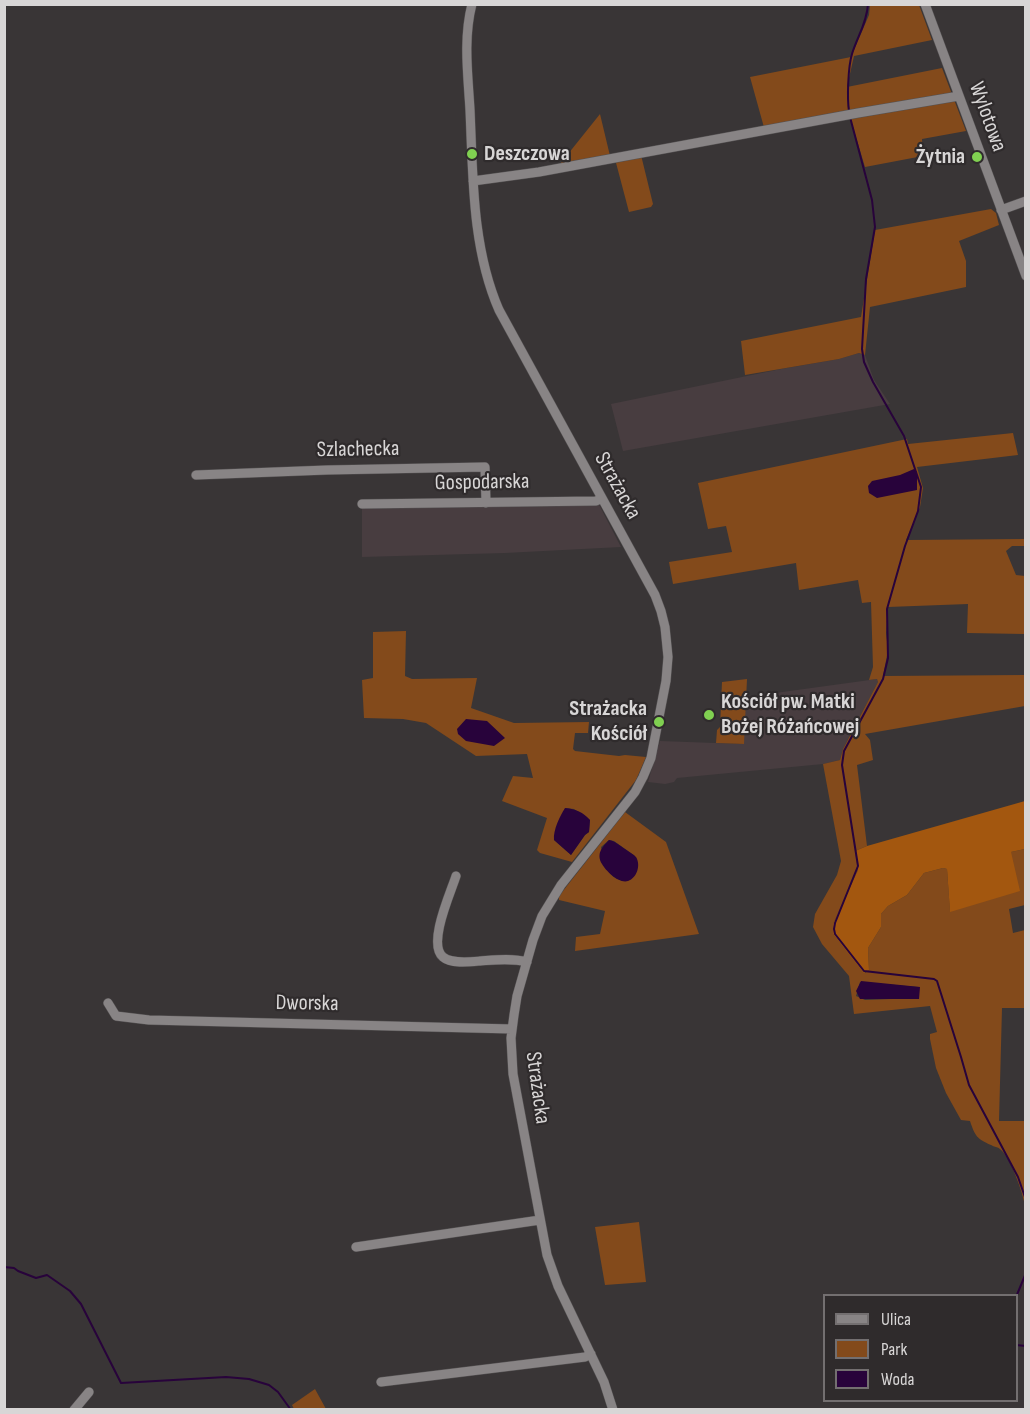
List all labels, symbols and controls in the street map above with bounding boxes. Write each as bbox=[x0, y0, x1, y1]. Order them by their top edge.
street label: Wylotowa bbox=[962, 79, 1012, 155]
place label: Deszczowa bbox=[484, 141, 570, 167]
place label: Żytnia bbox=[916, 144, 965, 170]
marker: Deszczowa bbox=[465, 147, 479, 161]
marker: Żytnia bbox=[970, 150, 984, 164]
street label: Szlachecka bbox=[316, 436, 400, 464]
street label: Strażacka bbox=[588, 448, 646, 524]
street label: Gospodarska bbox=[434, 469, 530, 497]
place label: Kościół pw. Matki Bożej Różańcowej bbox=[721, 689, 859, 740]
place label: Strażacka Kościół bbox=[569, 696, 647, 748]
marker: Kościół pw. Matki Bożej Różańcowej bbox=[702, 708, 716, 722]
marker: Strażacka Kościół bbox=[652, 715, 666, 729]
street label: Dworska bbox=[275, 990, 339, 1018]
street label: Strażacka bbox=[519, 1050, 555, 1126]
legend bbox=[823, 1294, 1018, 1402]
text: Ulica bbox=[881, 1309, 911, 1330]
text: Park bbox=[881, 1339, 907, 1360]
text: Woda bbox=[881, 1369, 914, 1390]

